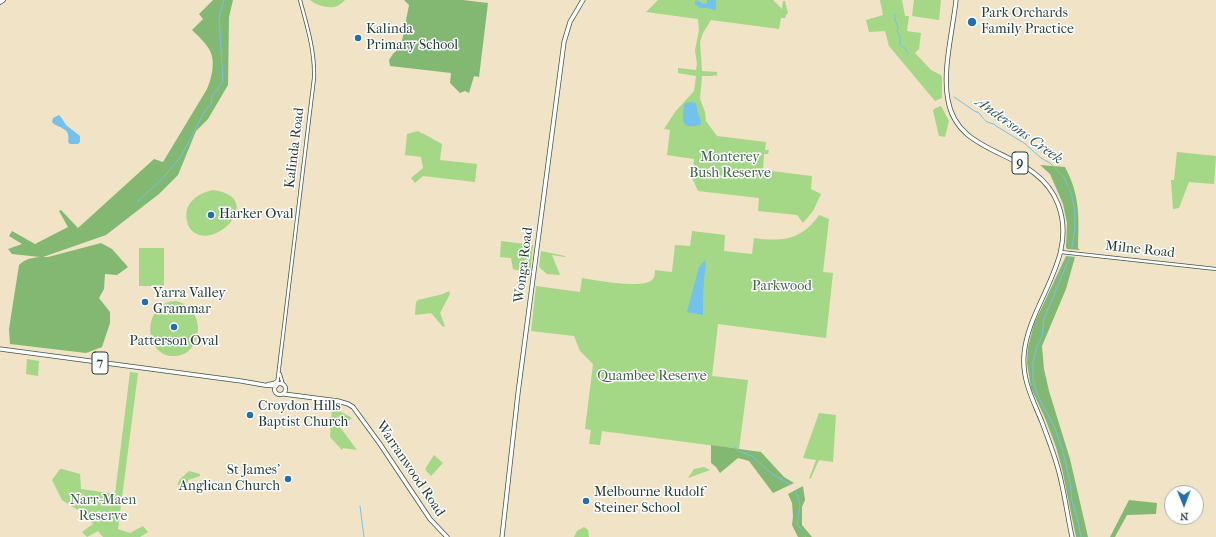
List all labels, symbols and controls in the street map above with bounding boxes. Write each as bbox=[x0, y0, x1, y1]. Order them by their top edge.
place label: Park Orchards Family Practice bbox=[981, 6, 1074, 38]
marker: Park Orchards Family Practice bbox=[966, 16, 978, 28]
place label: Kalinda Primary School bbox=[366, 22, 458, 54]
marker: Kalinda Primary School bbox=[353, 33, 363, 43]
water label: Andersons Creek bbox=[972, 93, 1066, 169]
street label: Kalinda Road bbox=[282, 107, 308, 189]
park label: Monterey Bush Reserve bbox=[689, 150, 771, 182]
road number: 9 bbox=[1012, 152, 1028, 174]
place label: Harker Oval bbox=[219, 207, 294, 223]
marker: Harker Oval bbox=[206, 210, 216, 220]
street label: Wonga Road bbox=[511, 226, 537, 304]
street label: Milne Road bbox=[1104, 238, 1176, 262]
park label: Parkwood bbox=[752, 279, 812, 295]
place label: Yarra Valley Grammar bbox=[153, 286, 226, 318]
marker: Yarra Valley Grammar bbox=[140, 297, 150, 307]
marker: Patterson Oval bbox=[169, 322, 179, 332]
place label: Patterson Oval bbox=[129, 334, 219, 350]
road number: 7 bbox=[92, 352, 108, 374]
park label: Quambee Reserve bbox=[597, 369, 707, 385]
place label: Croydon Hills Baptist Church bbox=[258, 399, 348, 432]
marker: Croydon Hills Baptist Church bbox=[245, 410, 255, 420]
street label: Warranwood Road bbox=[372, 418, 448, 520]
place label: St James' Anglican Church bbox=[179, 463, 280, 496]
marker: St James' Anglican Church bbox=[283, 474, 293, 484]
place label: Melbourne Rudolf Steiner School bbox=[594, 485, 704, 518]
north arrow bbox=[1164, 485, 1204, 525]
park label: Narr-Maen Reserve bbox=[70, 493, 136, 526]
marker: Melbourne Rudolf Steiner School bbox=[581, 496, 591, 506]
text: N bbox=[1180, 510, 1189, 523]

